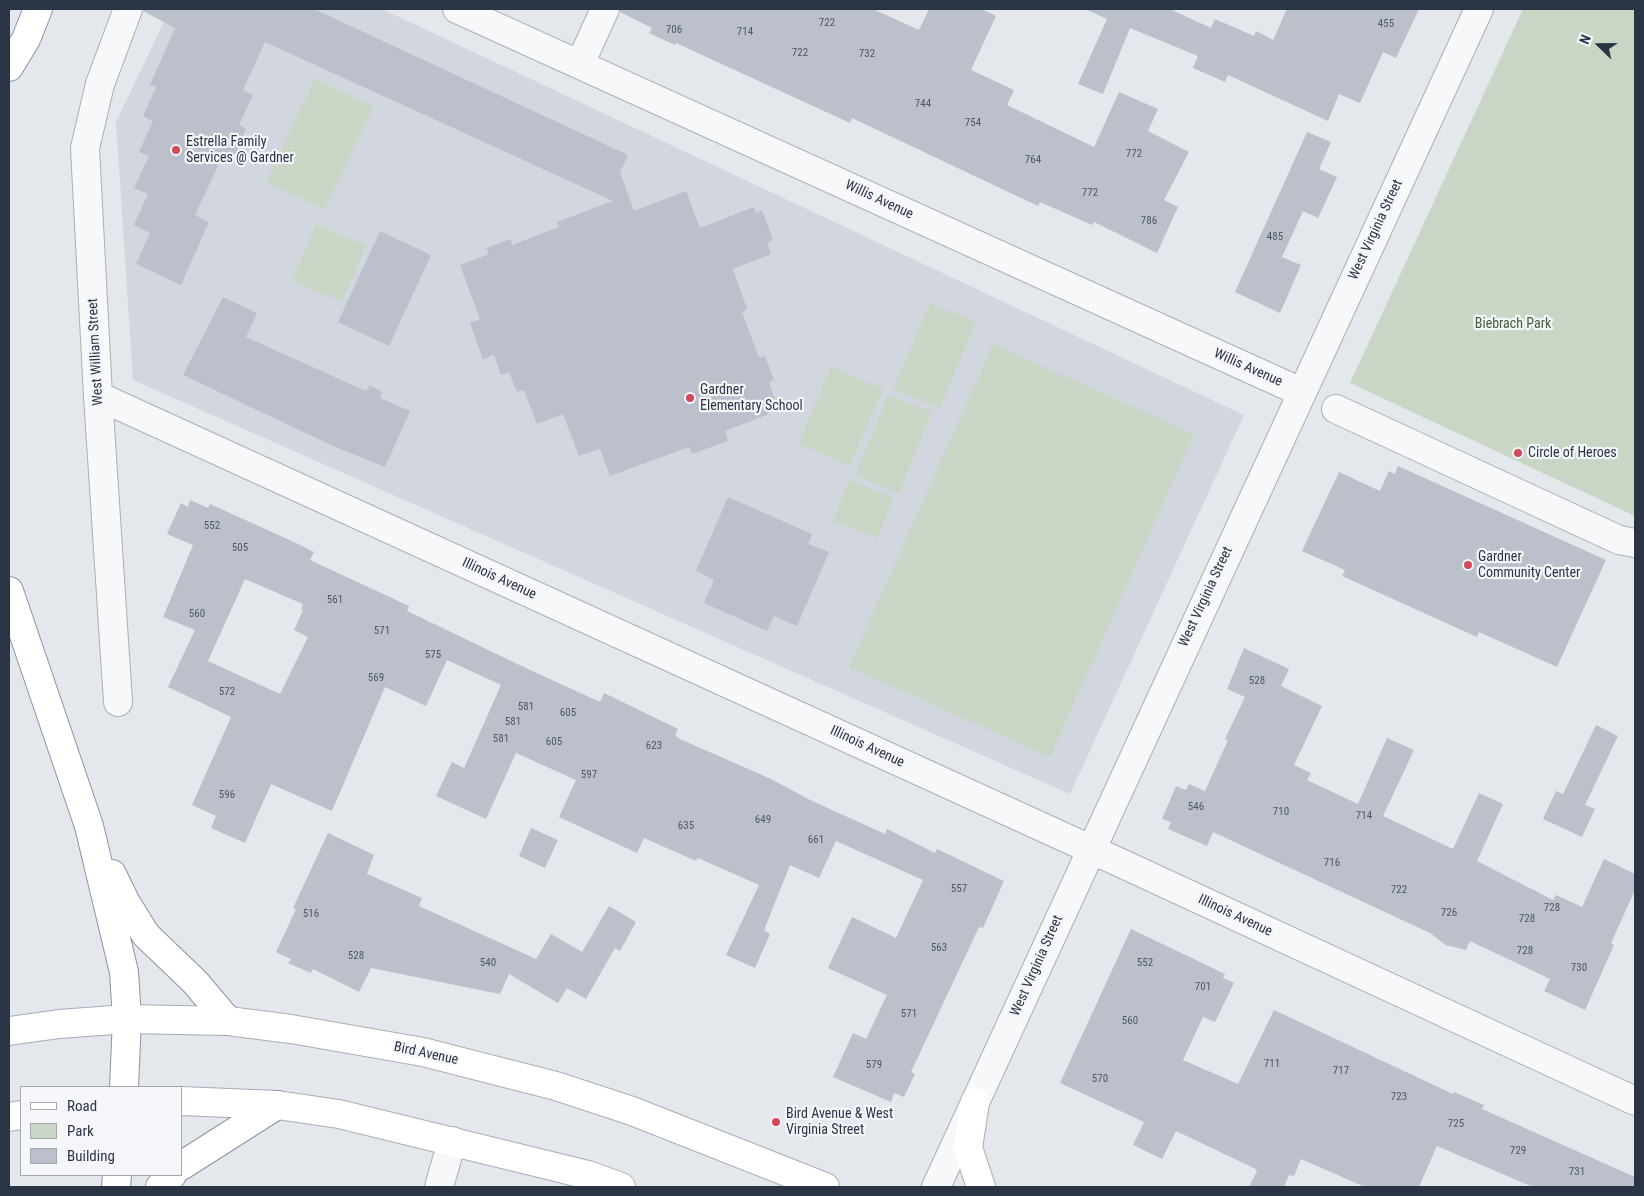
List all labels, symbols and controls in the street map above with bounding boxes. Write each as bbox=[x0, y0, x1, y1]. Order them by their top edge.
house number: 722 bbox=[819, 16, 835, 30]
house number: 455 bbox=[1378, 17, 1394, 31]
north arrow bbox=[1574, 20, 1624, 70]
house number: 706 bbox=[666, 23, 682, 37]
house number: 714 bbox=[737, 25, 753, 39]
text: N bbox=[1576, 32, 1594, 46]
house number: 722 bbox=[792, 46, 808, 60]
house number: 732 bbox=[859, 47, 875, 61]
house number: 744 bbox=[915, 97, 931, 111]
house number: 754 bbox=[965, 116, 981, 130]
place label: Estrella Family Services @ Gardner bbox=[186, 134, 294, 166]
marker: Estrella Family Services @ Gardner bbox=[170, 144, 182, 156]
house number: 772 bbox=[1126, 147, 1142, 161]
house number: 764 bbox=[1025, 153, 1041, 167]
street label: Willis Avenue bbox=[842, 177, 916, 223]
street label: West Virginia Street bbox=[1345, 177, 1407, 283]
house number: 772 bbox=[1082, 186, 1098, 200]
house number: 786 bbox=[1141, 214, 1157, 228]
house number: 485 bbox=[1267, 230, 1283, 244]
street label: West William Street bbox=[85, 298, 107, 406]
park label: Biebrach Park bbox=[1475, 316, 1551, 332]
street label: Willis Avenue bbox=[1211, 345, 1285, 391]
place label: Gardner Elementary School bbox=[700, 382, 803, 414]
marker: Gardner Elementary School bbox=[684, 392, 696, 404]
place label: Circle of Heroes bbox=[1528, 445, 1617, 461]
marker: Circle of Heroes bbox=[1512, 447, 1524, 459]
house number: 552 bbox=[204, 519, 220, 533]
house number: 505 bbox=[232, 541, 248, 555]
street label: West Virginia Street bbox=[1175, 544, 1237, 650]
place label: Gardner Community Center bbox=[1478, 549, 1580, 582]
street label: Illinois Avenue bbox=[459, 554, 539, 604]
marker: Gardner Community Center bbox=[1462, 559, 1474, 571]
house number: 561 bbox=[327, 593, 343, 607]
house number: 560 bbox=[189, 607, 205, 621]
house number: 571 bbox=[374, 624, 390, 638]
house number: 575 bbox=[425, 648, 441, 662]
house number: 569 bbox=[368, 671, 384, 685]
house number: 528 bbox=[1249, 674, 1265, 688]
house number: 572 bbox=[219, 685, 235, 699]
house number: 581 bbox=[518, 700, 534, 714]
house number: 605 bbox=[560, 706, 576, 720]
house number: 581 bbox=[505, 715, 521, 729]
street label: Illinois Avenue bbox=[827, 722, 907, 772]
house number: 581 bbox=[493, 732, 509, 746]
house number: 605 bbox=[546, 735, 562, 749]
house number: 623 bbox=[646, 739, 662, 753]
house number: 597 bbox=[581, 768, 597, 782]
house number: 596 bbox=[219, 788, 235, 802]
house number: 546 bbox=[1188, 800, 1204, 814]
house number: 710 bbox=[1273, 805, 1289, 819]
house number: 714 bbox=[1356, 809, 1372, 823]
house number: 649 bbox=[755, 813, 771, 827]
house number: 635 bbox=[678, 819, 694, 833]
house number: 661 bbox=[808, 833, 824, 847]
house number: 716 bbox=[1324, 856, 1340, 870]
house number: 557 bbox=[951, 882, 967, 896]
house number: 722 bbox=[1391, 883, 1407, 897]
street label: Illinois Avenue bbox=[1195, 891, 1275, 941]
house number: 728 bbox=[1544, 901, 1560, 915]
house number: 726 bbox=[1441, 906, 1457, 920]
house number: 516 bbox=[303, 907, 319, 921]
house number: 728 bbox=[1519, 912, 1535, 926]
street label: West Virginia Street bbox=[1007, 913, 1067, 1019]
house number: 563 bbox=[931, 941, 947, 955]
house number: 728 bbox=[1517, 944, 1533, 958]
house number: 528 bbox=[348, 949, 364, 963]
house number: 540 bbox=[480, 956, 496, 970]
house number: 552 bbox=[1137, 956, 1153, 970]
house number: 730 bbox=[1571, 961, 1587, 975]
house number: 701 bbox=[1195, 980, 1211, 994]
house number: 571 bbox=[901, 1007, 917, 1021]
house number: 560 bbox=[1122, 1014, 1138, 1028]
street label: Bird Avenue bbox=[392, 1039, 460, 1069]
house number: 711 bbox=[1264, 1057, 1280, 1071]
house number: 579 bbox=[866, 1058, 882, 1072]
house number: 717 bbox=[1333, 1064, 1349, 1078]
house number: 570 bbox=[1092, 1072, 1108, 1086]
legend bbox=[20, 1086, 182, 1176]
house number: 723 bbox=[1391, 1090, 1407, 1104]
text: Road bbox=[67, 1097, 97, 1115]
place label: Bird Avenue & West Virginia Street bbox=[786, 1106, 893, 1138]
marker: Bird Avenue & West Virginia Street bbox=[770, 1116, 782, 1128]
house number: 725 bbox=[1448, 1117, 1464, 1131]
text: Park bbox=[67, 1122, 94, 1140]
house number: 729 bbox=[1510, 1144, 1526, 1158]
text: Building bbox=[67, 1147, 115, 1165]
house number: 731 bbox=[1569, 1165, 1585, 1179]

